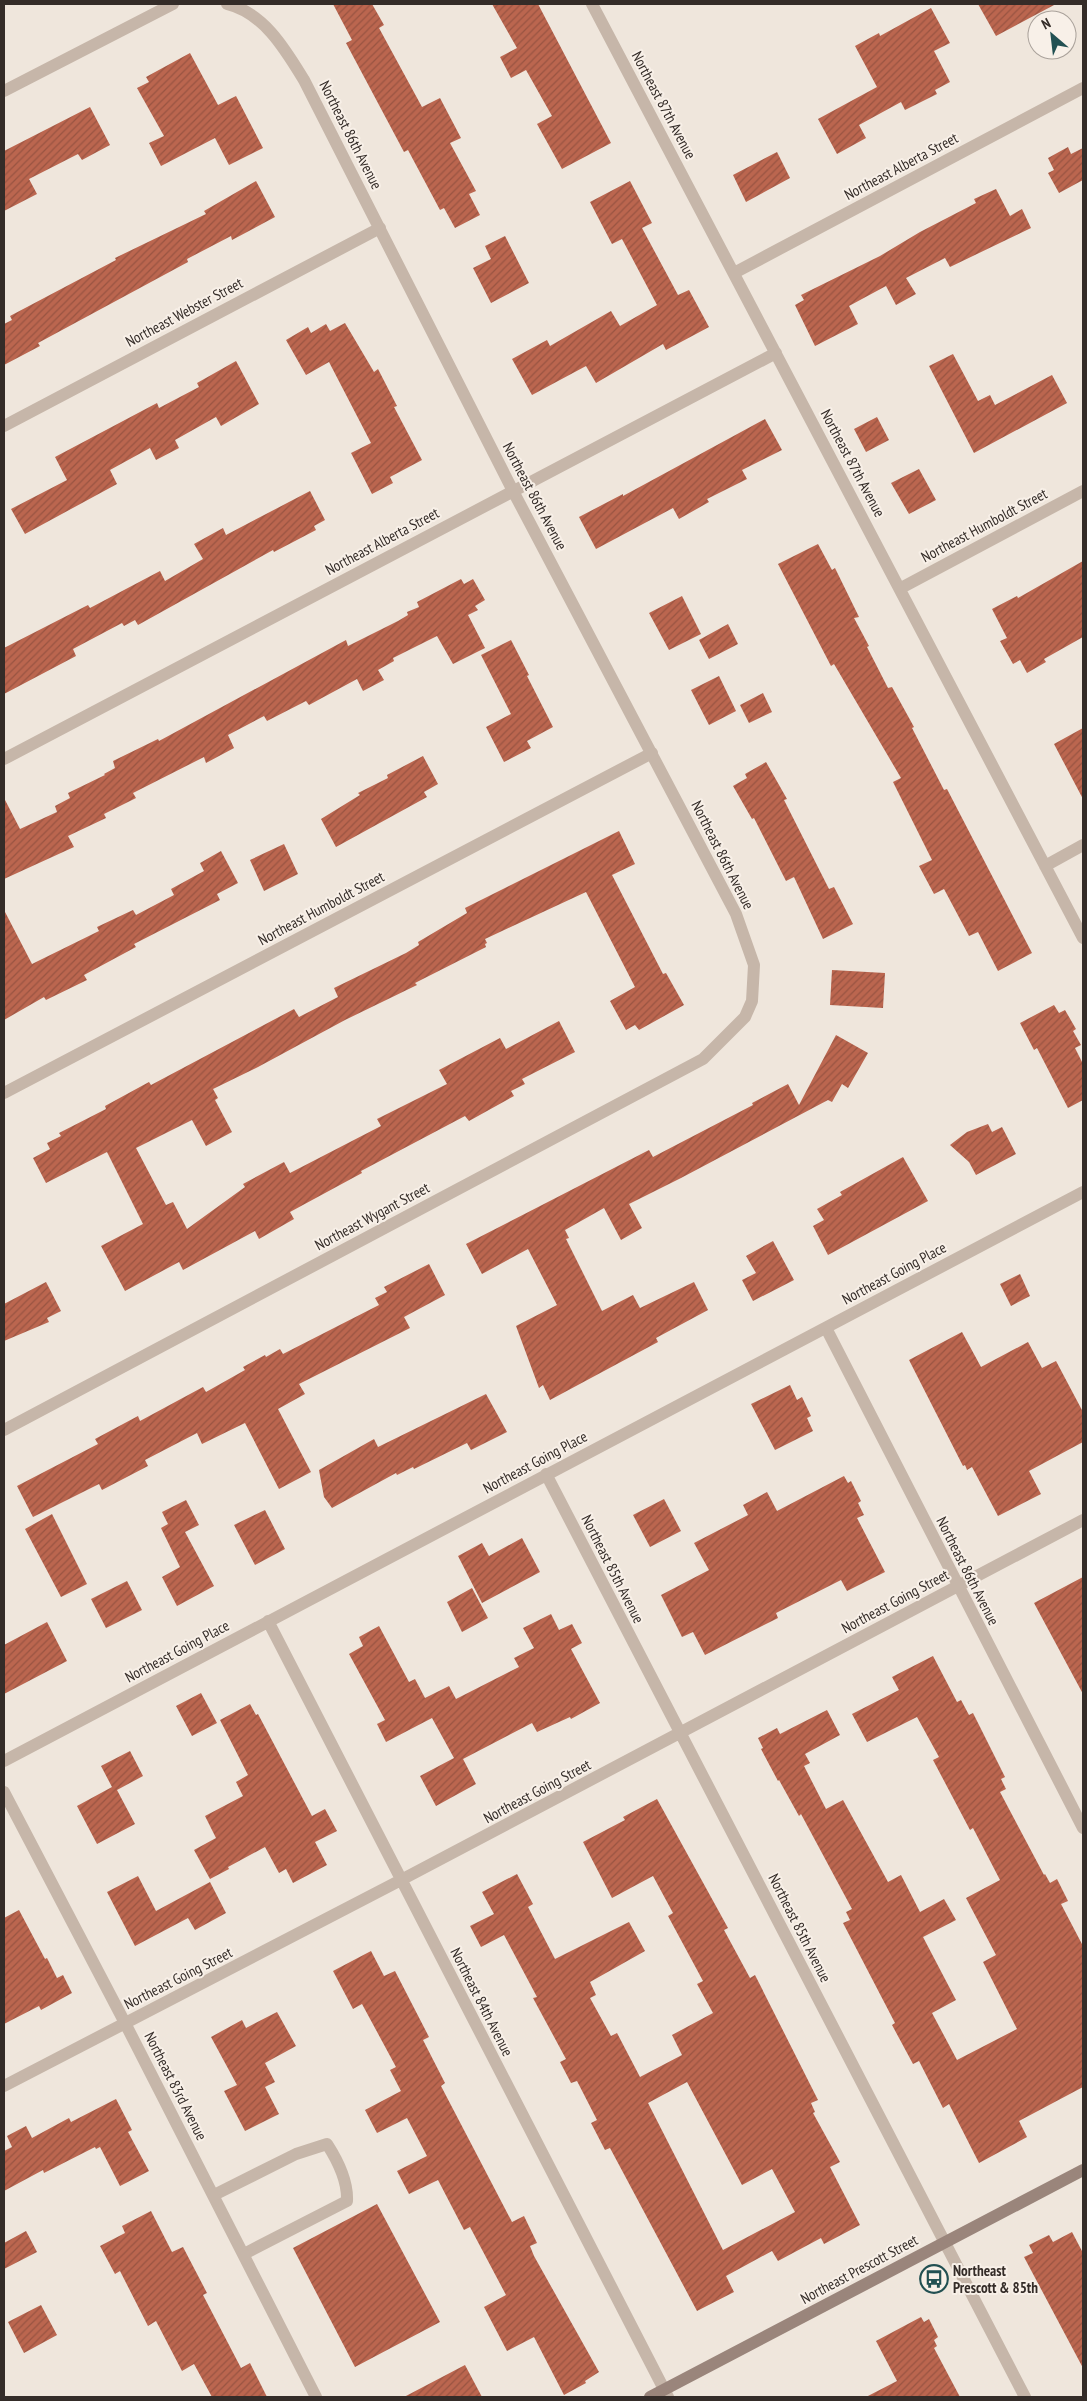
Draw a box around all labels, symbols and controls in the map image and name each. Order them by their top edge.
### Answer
north arrow [1027,10,1077,60]
text: N [1038,14,1053,33]
street label: Northeast 87th Avenue [628,48,700,162]
street label: Northeast 86th Avenue [315,78,387,192]
street label: Northeast Alberta Street [841,128,961,204]
street label: Northeast Webster Street [122,273,246,351]
street label: Northeast 87th Avenue [817,406,889,520]
street label: Northeast 86th Avenue [499,439,571,553]
street label: Northeast Humboldt Street [918,484,1050,566]
street label: Northeast Alberta Street [322,503,442,579]
street label: Northeast 86th Avenue [687,798,759,912]
street label: Northeast Humboldt Street [255,867,387,949]
street label: Northeast Wygant Street [311,1178,433,1254]
street label: Northeast Going Place [839,1238,949,1308]
street label: Northeast Going Place [480,1427,590,1497]
street label: Northeast 85th Avenue [577,1512,649,1626]
street label: Northeast 86th Avenue [932,1514,1004,1628]
street label: Northeast Going Street [838,1565,952,1637]
street label: Northeast Going Place [122,1616,232,1686]
street label: Northeast Going Street [480,1755,594,1827]
street label: Northeast 85th Avenue [764,1871,836,1985]
street label: Northeast Going Street [121,1943,235,2013]
street label: Northeast 84th Avenue [446,1945,518,2059]
street label: Northeast 83rd Avenue [140,2029,212,2143]
street label: Northeast Prescott Street [797,2230,921,2308]
place label: Northeast Prescott & 85th [953,2261,1038,2297]
bus stop icon: Northeast Prescott & 85th [919,2264,949,2294]

